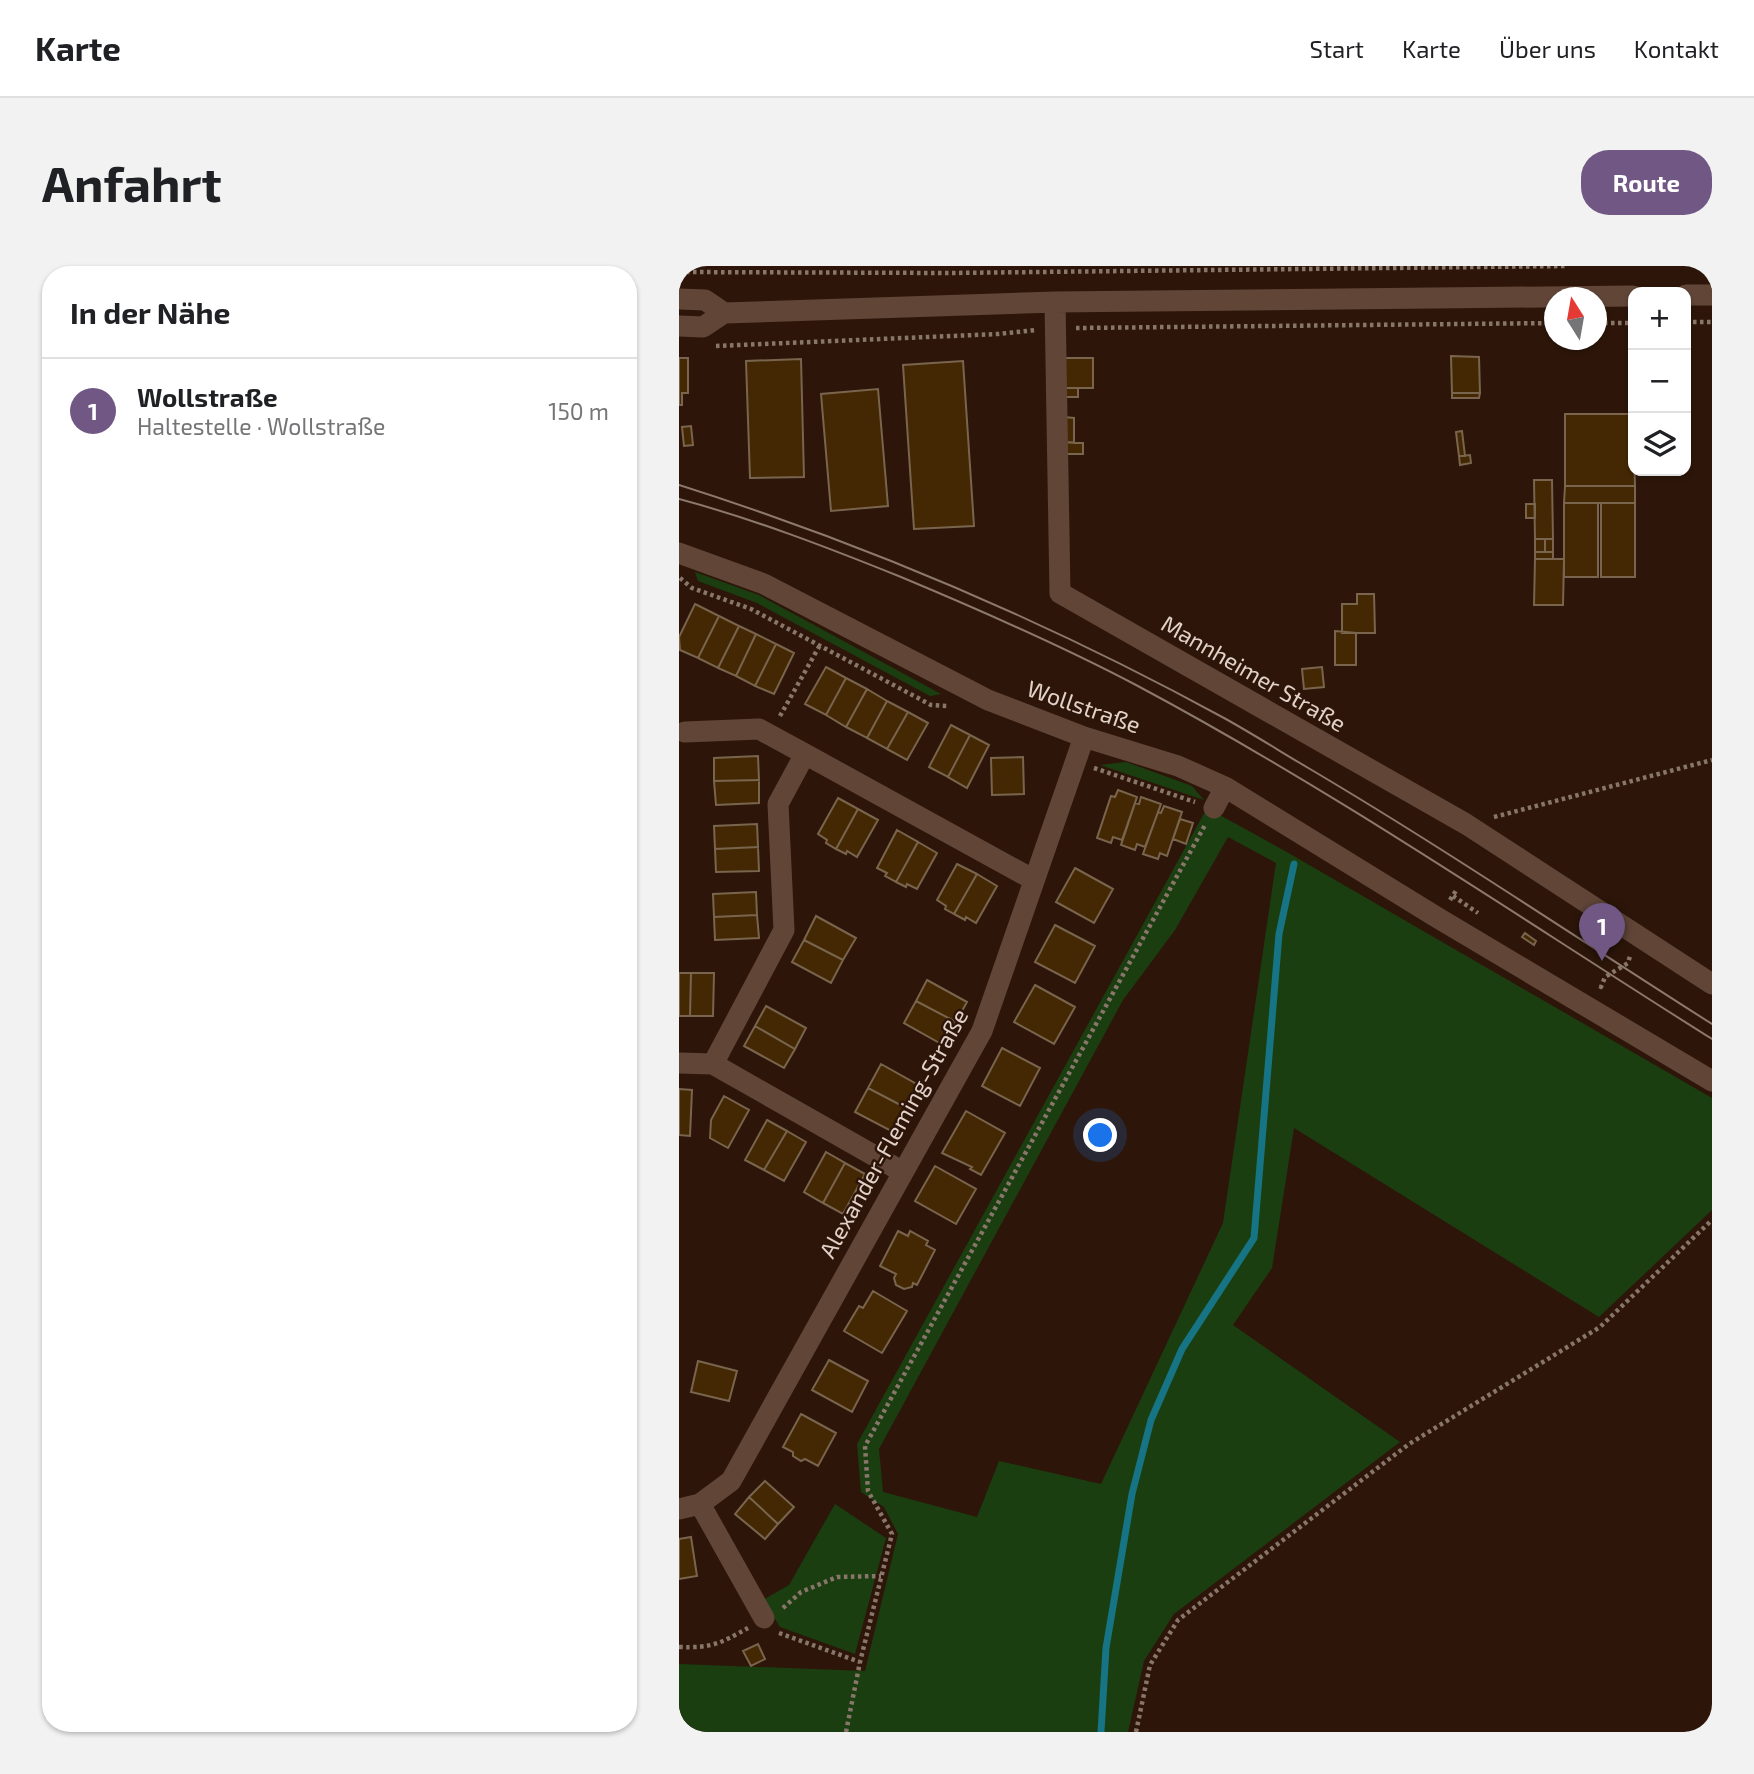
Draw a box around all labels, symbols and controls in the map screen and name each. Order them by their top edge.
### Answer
text: Karte [35,28,121,68]
text: Start [1310,34,1364,63]
text: Karte [1402,34,1461,63]
text: Über uns [1499,34,1596,63]
text: Kontakt [1634,34,1719,63]
button: Route [1581,150,1712,215]
text: Anfahrt [42,153,222,212]
north arrow [1544,287,1607,350]
map controls [1628,287,1691,476]
button: + [1628,287,1691,350]
text: In der Nähe [70,294,231,330]
button: − [1628,350,1691,413]
text: Wollstraße [137,381,278,412]
text: 1 [88,397,98,425]
text: 150 m [548,397,609,425]
text: Haltestelle · Wollstraße [137,412,385,440]
button: layers [1628,413,1691,476]
street label: Mannheimer Straße [1157,609,1351,737]
street label: Wollstraße [1024,674,1144,738]
pin: 1 [1579,903,1625,961]
street label: Alexander-Fleming-Straße [813,1004,973,1262]
your location [1083,1118,1117,1152]

